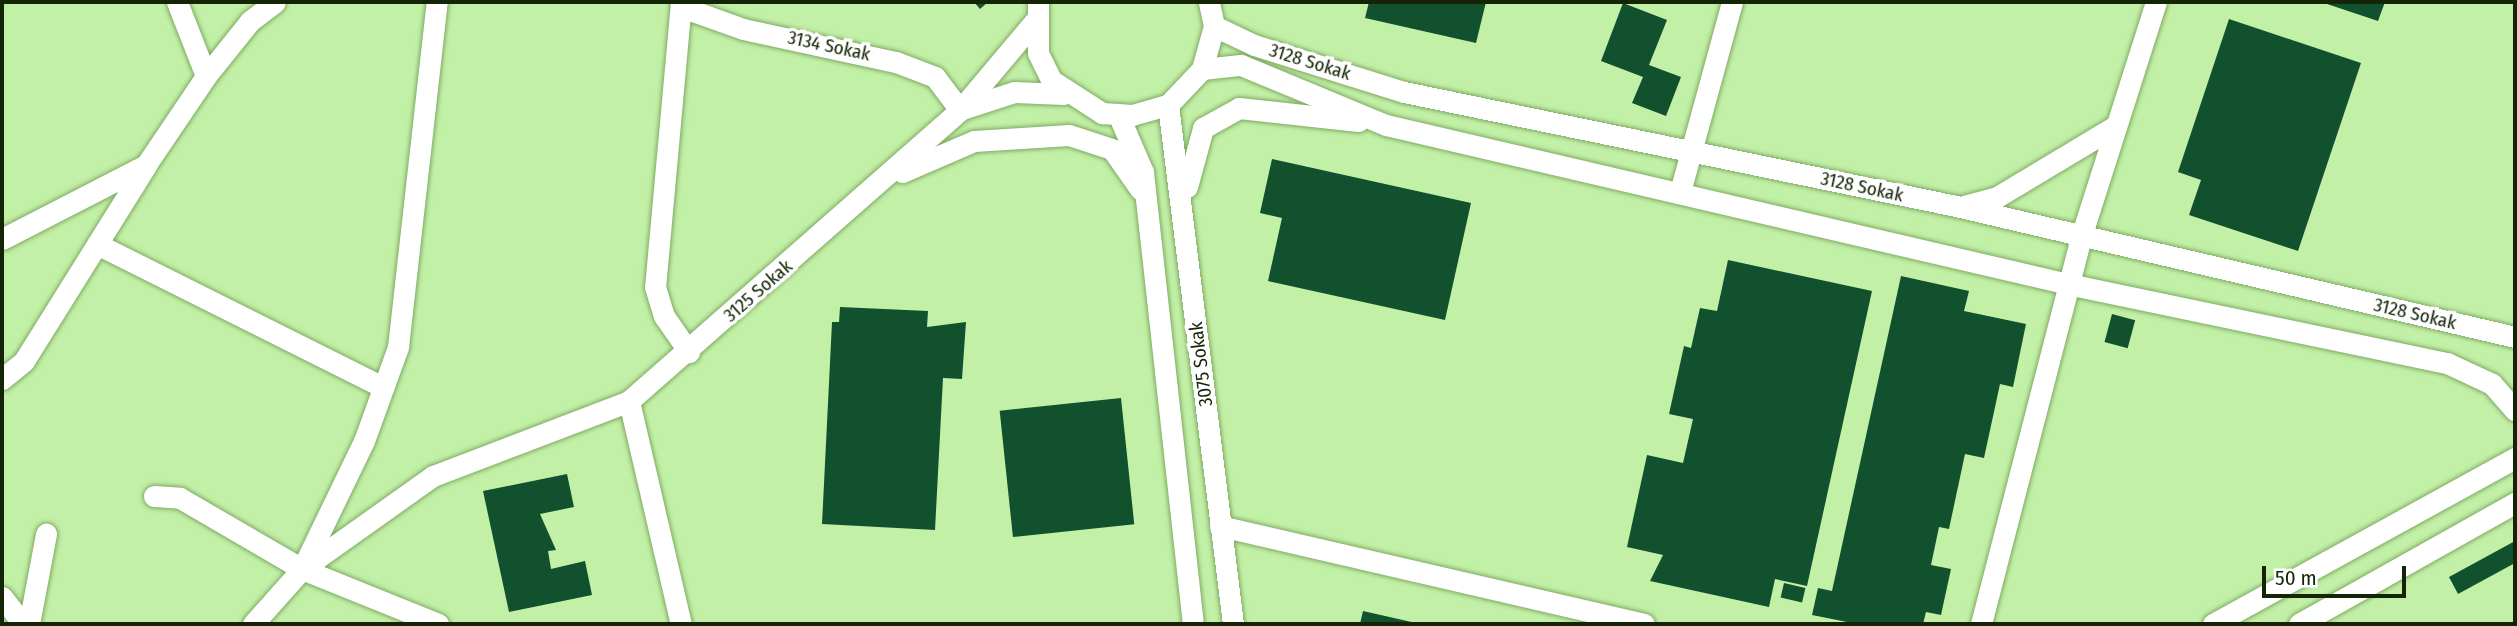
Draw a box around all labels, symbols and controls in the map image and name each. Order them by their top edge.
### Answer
street label: 3134 Sokak [786,26,872,66]
street label: 3128 Sokak [1266,39,1354,85]
street label: 3128 Sokak [1819,167,1905,207]
street label: 3125 Sokak [719,255,797,327]
street label: 3128 Sokak [2372,293,2458,335]
street label: 3075 Sokak [1185,320,1217,408]
scale bar [2265,552,2408,596]
text: 50 m [2275,565,2317,591]

